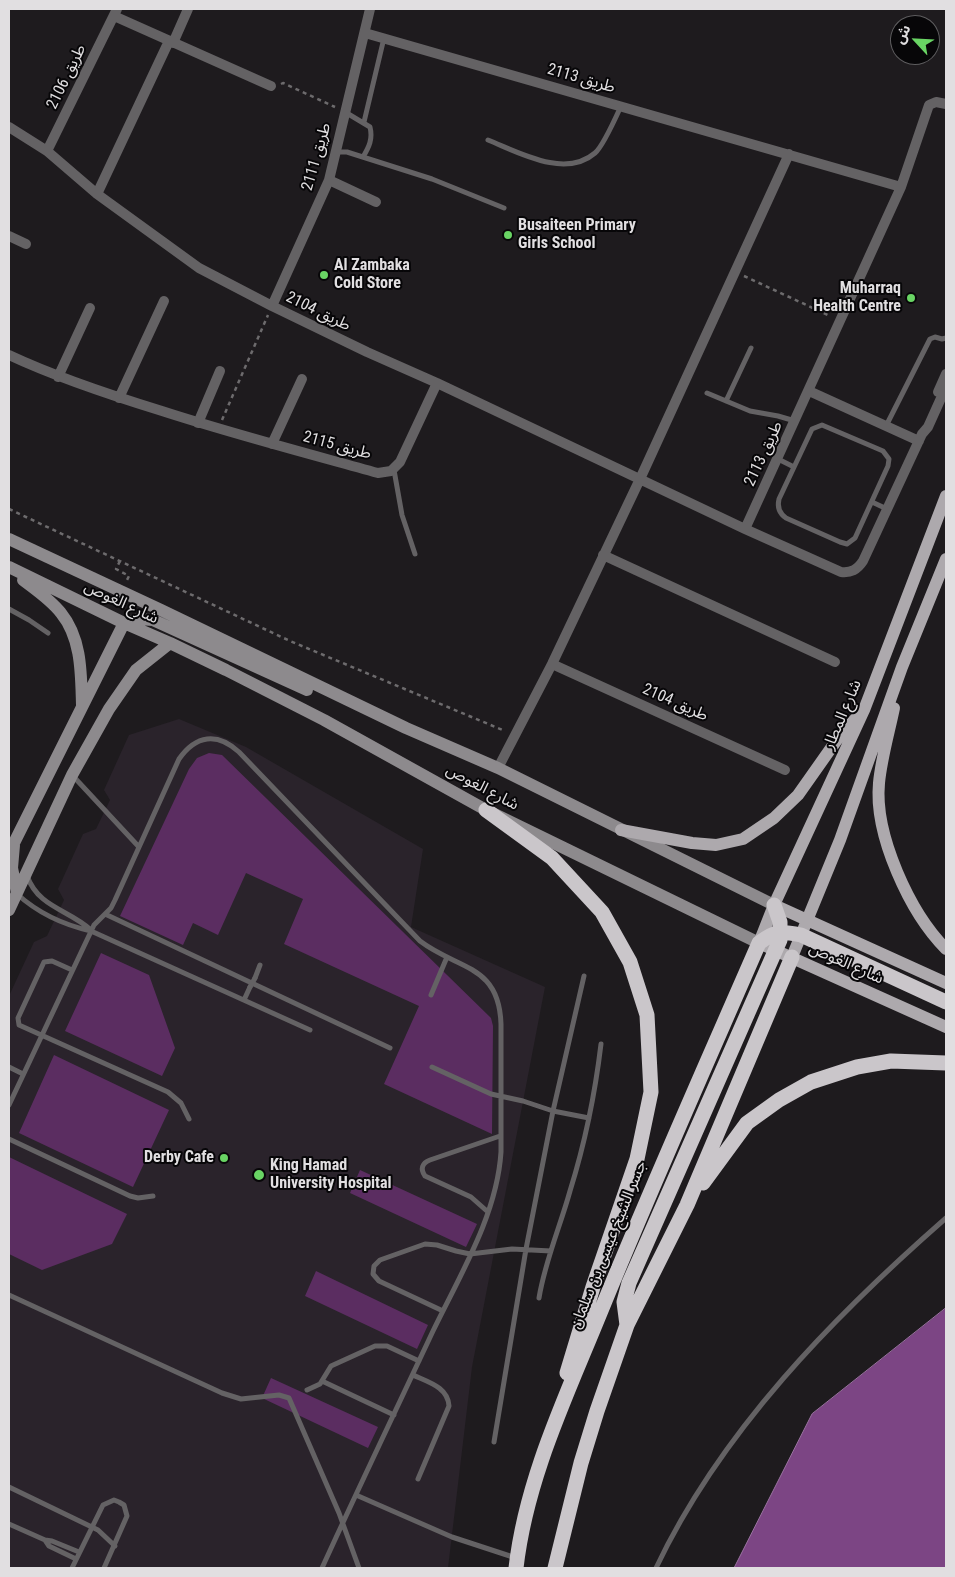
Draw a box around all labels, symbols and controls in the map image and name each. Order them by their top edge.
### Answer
north arrow [890,15,940,65]
text: ش [891,22,914,46]
street label: طريق 2106 [43,41,91,113]
street label: طريق 2113 [545,60,617,98]
street label: طريق 2111 [298,121,336,193]
place label: Busaiteen Primary Girls School [518,216,636,254]
marker: Busaiteen Primary Girls School [502,229,514,241]
place label: Al Zambaka Cold Store [334,256,410,294]
marker: Al Zambaka Cold Store [318,269,330,281]
place label: Muharraq Health Centre [813,279,901,317]
street label: طريق 2104 [282,288,354,336]
marker: Muharraq Health Centre [905,292,917,304]
street label: طريق 2113 [741,418,787,490]
street label: طريق 2115 [301,428,373,464]
street label: شارع الغوص [81,577,161,629]
street label: شارع المطار [820,677,866,753]
street label: طريق 2104 [639,680,711,726]
street label: شارع الغوص [442,761,522,815]
street label: شارع الغوص [806,939,886,989]
place label: Derby Cafe [144,1148,214,1168]
marker: Derby Cafe [218,1152,230,1164]
place label: King Hamad University Hospital [270,1156,392,1194]
street label: جسر الشيخ عيسى بن سلمان [566,1158,652,1332]
marker: King Hamad University Hospital [252,1168,266,1182]

